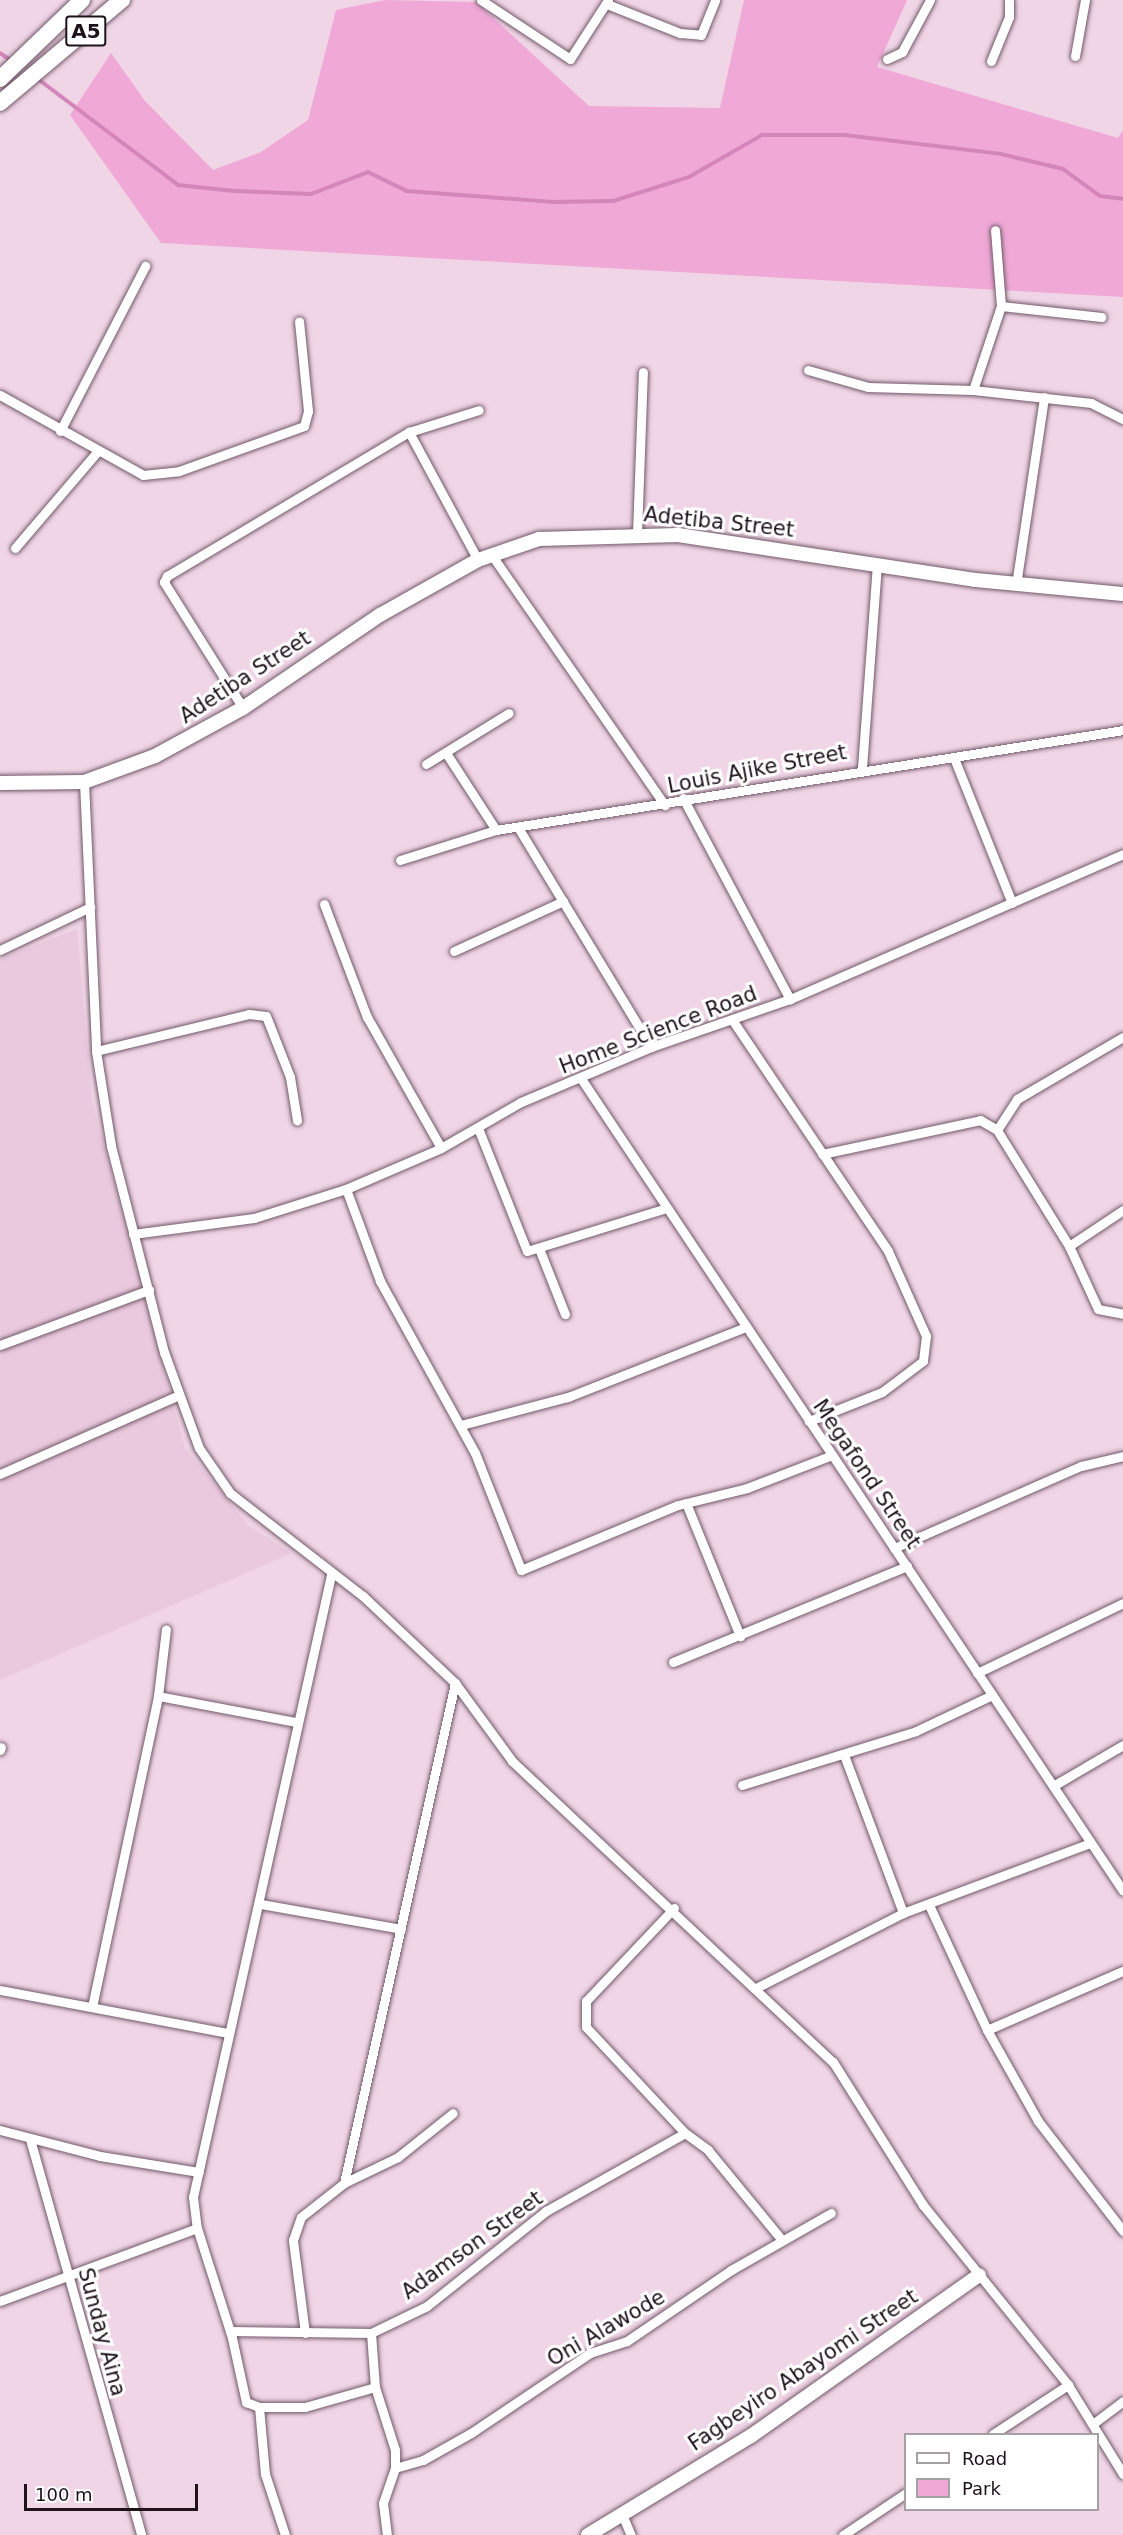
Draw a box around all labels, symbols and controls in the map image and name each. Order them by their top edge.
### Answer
road number: A5 [65,14,107,48]
street label: Adetiba Street [643,502,795,542]
street label: Adetiba Street [175,625,315,729]
street label: Louis Ajike Street [665,739,849,799]
street label: Home Science Road [556,981,760,1079]
street label: Megafond Street [808,1395,926,1553]
street label: Adamson Street [397,2185,547,2305]
street label: Sunday Aina [73,2265,131,2399]
street label: Oni Alawode [543,2284,669,2372]
street label: Fagbeyiro Abayomi Street [684,2284,922,2456]
legend [904,2433,1099,2511]
text: Road [962,2448,1007,2469]
scale bar [27,2472,201,2510]
text: Park [962,2478,1001,2499]
text: 100 m [35,2484,93,2505]

